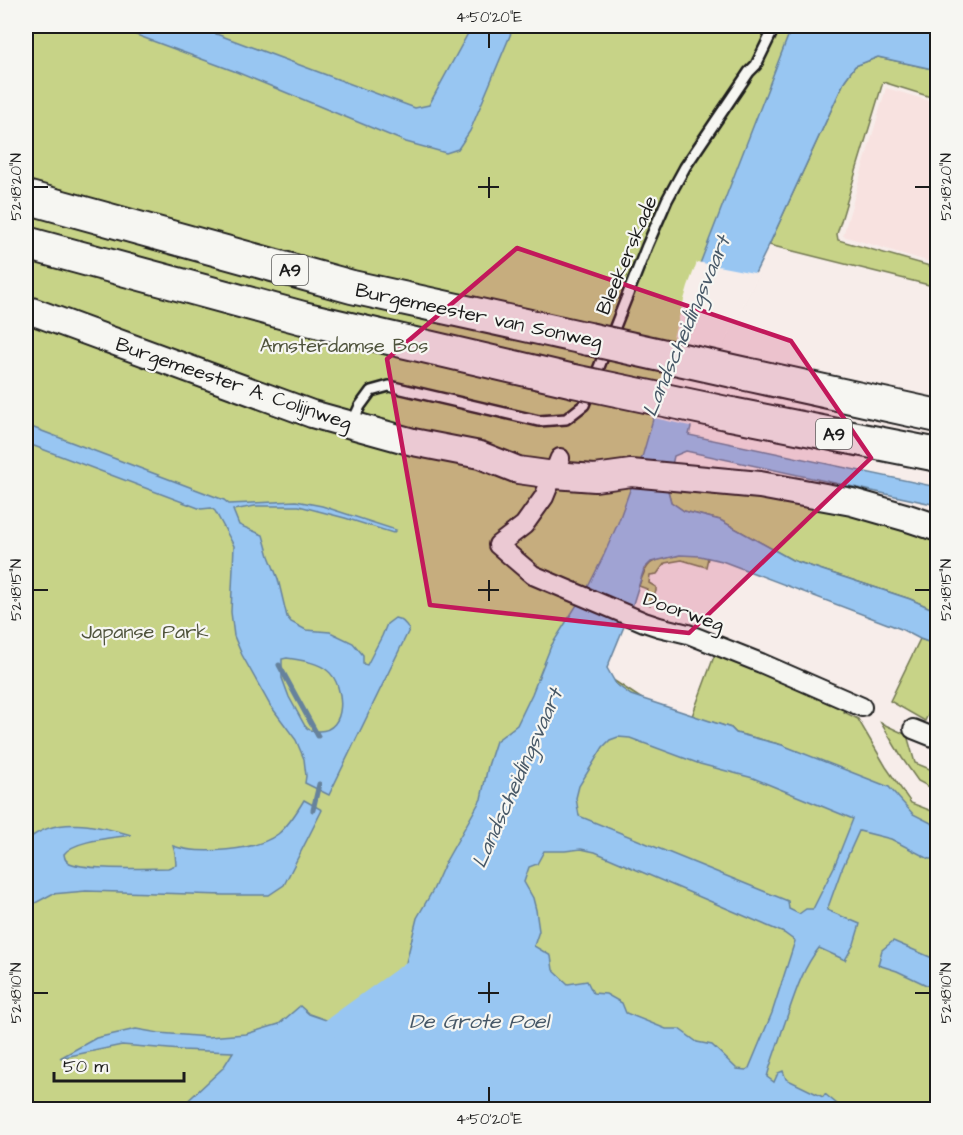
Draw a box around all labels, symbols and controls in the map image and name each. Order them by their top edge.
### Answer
text: 4°50'20"E [456,7,522,28]
text: 52°18'20"N [6,153,27,221]
text: 52°18'20"N [936,153,957,221]
street label: Bleekerskade [589,191,665,319]
water label: Landscheidingsvaart [635,229,739,421]
road number: A9 [272,255,308,285]
street label: Burgemeester van Sonweg [353,276,605,357]
street label: Burgemeester A. Colijnweg [112,330,355,438]
park label: Amsterdamse Bos [260,332,428,360]
road number: A9 [816,419,852,449]
text: 52°18'15"N [6,559,27,621]
text: 52°18'15"N [936,559,957,621]
street label: Doorweg [639,585,728,640]
park label: Japanse Park [81,618,209,646]
water label: Landscheidingsvaart [465,682,572,873]
text: 52°18'10"N [6,963,27,1023]
text: 52°18'10"N [936,963,957,1023]
water label: De Grote Poel [409,1007,551,1036]
scale bar [54,1045,184,1083]
text: 50 m [63,1054,108,1079]
text: 4°50'20"E [456,1109,522,1130]

